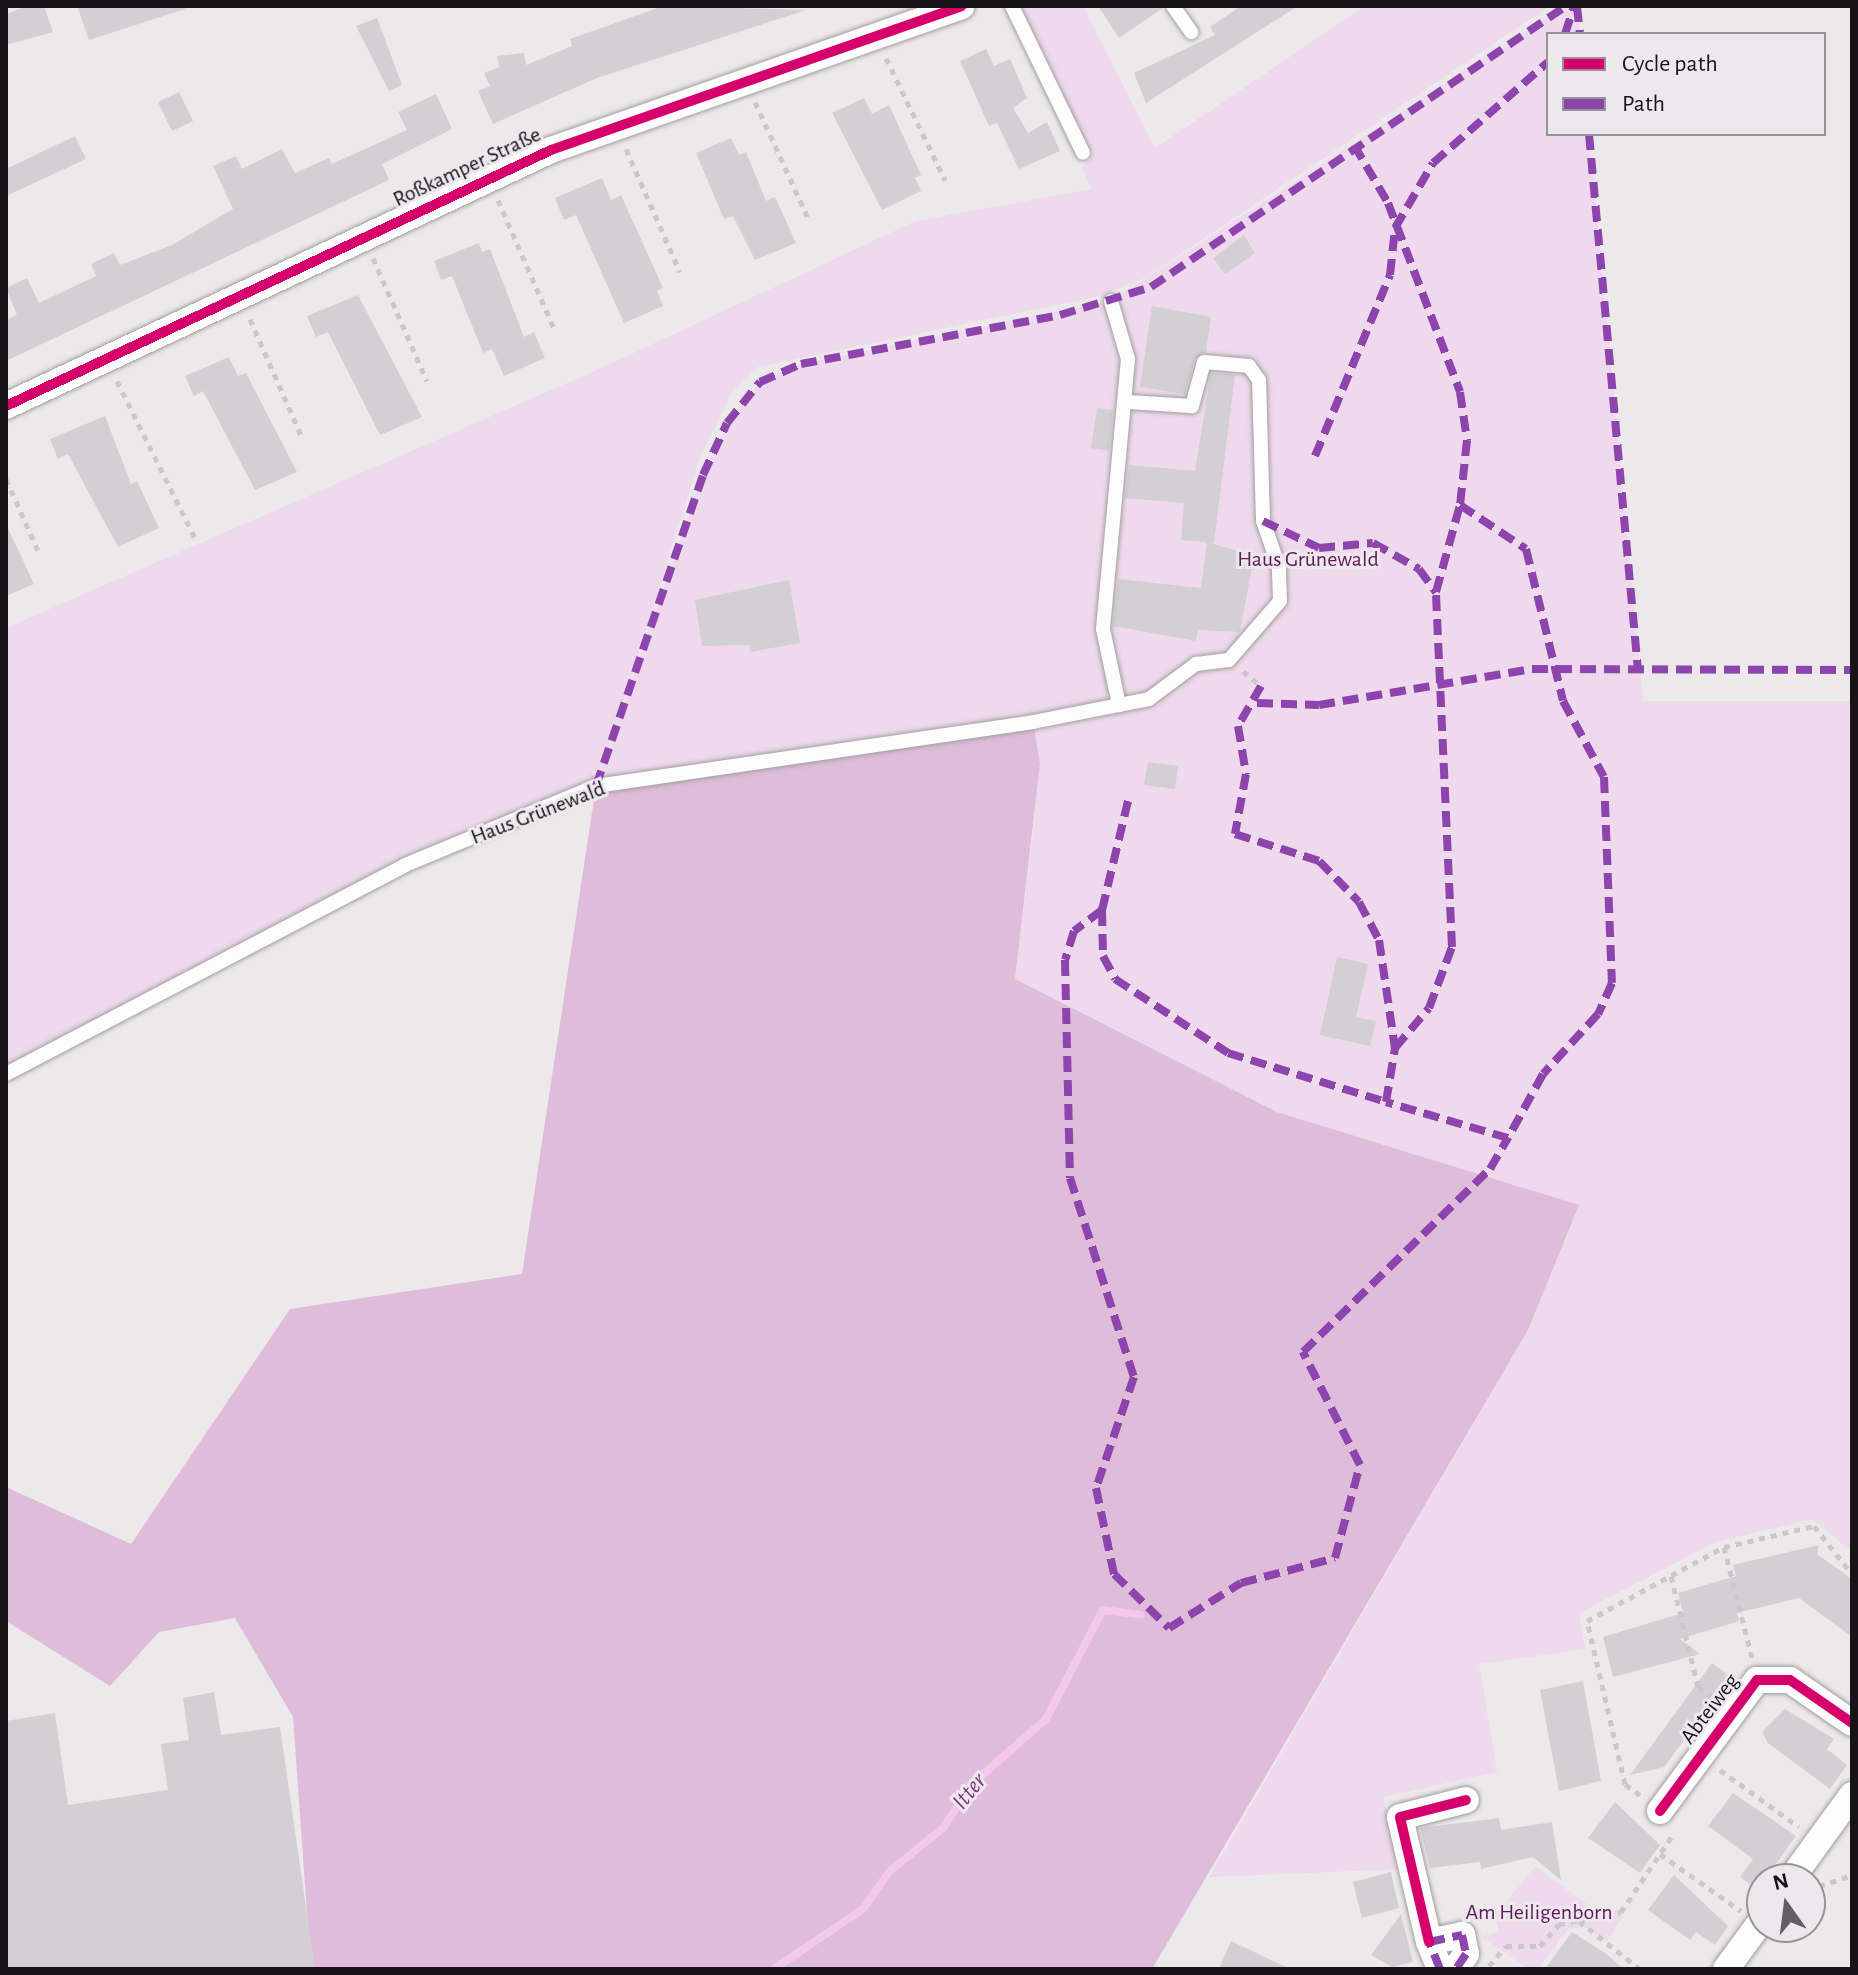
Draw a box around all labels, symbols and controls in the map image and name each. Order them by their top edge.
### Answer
legend [1546,32,1826,136]
text: Cycle path [1622,52,1718,76]
text: Path [1622,92,1665,116]
street label: Roßkamper Straße [389,121,545,213]
park label: Haus Grünewald [1237,547,1379,573]
street label: Haus Grünewald [467,775,609,851]
street label: Abteiweg [1675,1669,1745,1749]
water label: Itter [947,1768,993,1816]
north arrow [1746,1863,1826,1943]
text: N [1771,1869,1791,1894]
park label: Am Heiligenborn [1465,1900,1613,1926]

